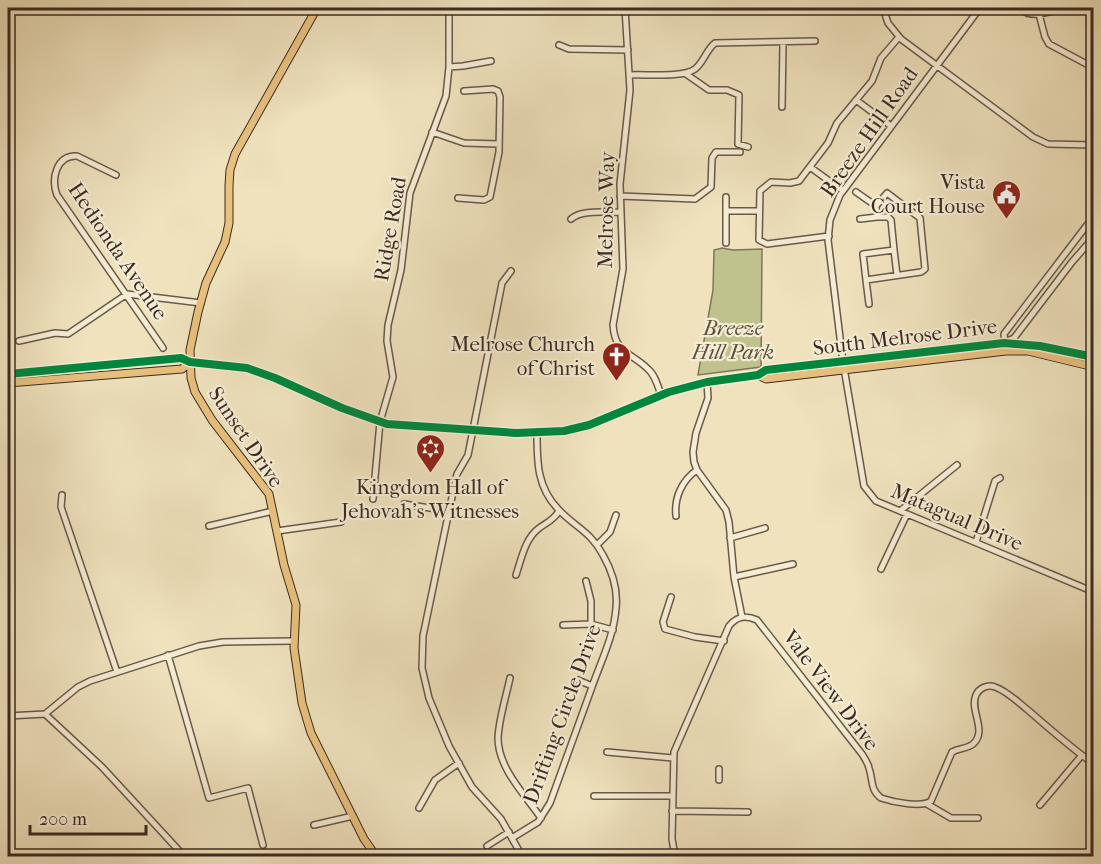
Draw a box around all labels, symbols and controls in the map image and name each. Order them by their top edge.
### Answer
street label: Breeze Hill Road [815,62,923,202]
street label: Melrose Way [593,151,619,269]
place label: Vista Court House [871,170,985,218]
street label: Ridge Road [369,174,411,283]
street label: Hedionda Avenue [63,178,173,324]
public building icon: Vista Court House [990,178,1022,220]
street label: South Melrose Drive [812,314,998,360]
park label: Breeze Hill Park [691,316,774,364]
place label: Melrose Church of Christ [450,332,595,380]
church icon: Melrose Church of Christ [600,340,632,382]
street label: Sunset Drive [204,382,288,492]
synagogue icon: Kingdom Hall of Jehovah’s Witnesses [414,432,446,474]
place label: Kingdom Hall of Jehovah’s Witnesses [339,475,519,523]
street label: Matagual Drive [887,478,1027,556]
street label: Drifting Circle Drive [518,621,606,807]
street label: Vale View Drive [778,625,884,755]
scale bar [30,798,146,836]
text: 200 m [39,809,87,830]

